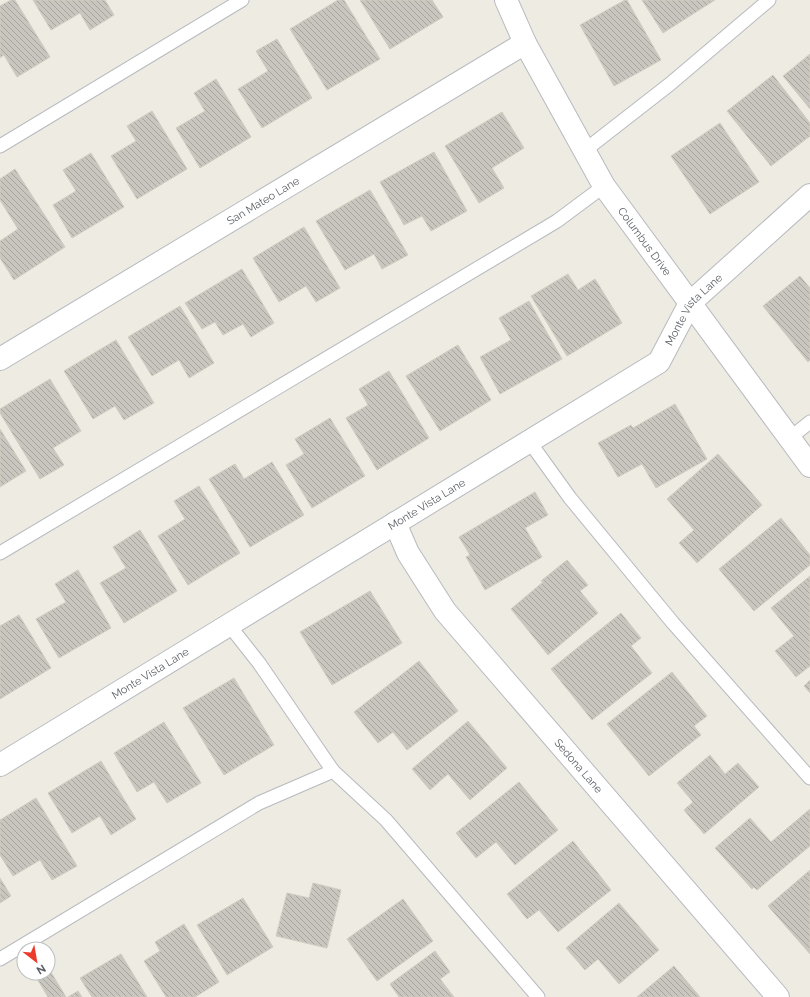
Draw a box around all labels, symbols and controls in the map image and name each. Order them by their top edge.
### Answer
street label: San Mateo Lane [224,174,302,227]
street label: Columbus Drive [615,205,674,278]
street label: Monte Vista Lane [662,270,725,348]
street label: Monte Vista Lane [386,475,468,533]
street label: Monte Vista Lane [109,644,192,702]
street label: Sedona Lane [552,736,606,796]
north arrow [16,941,56,981]
text: N [34,961,48,977]

